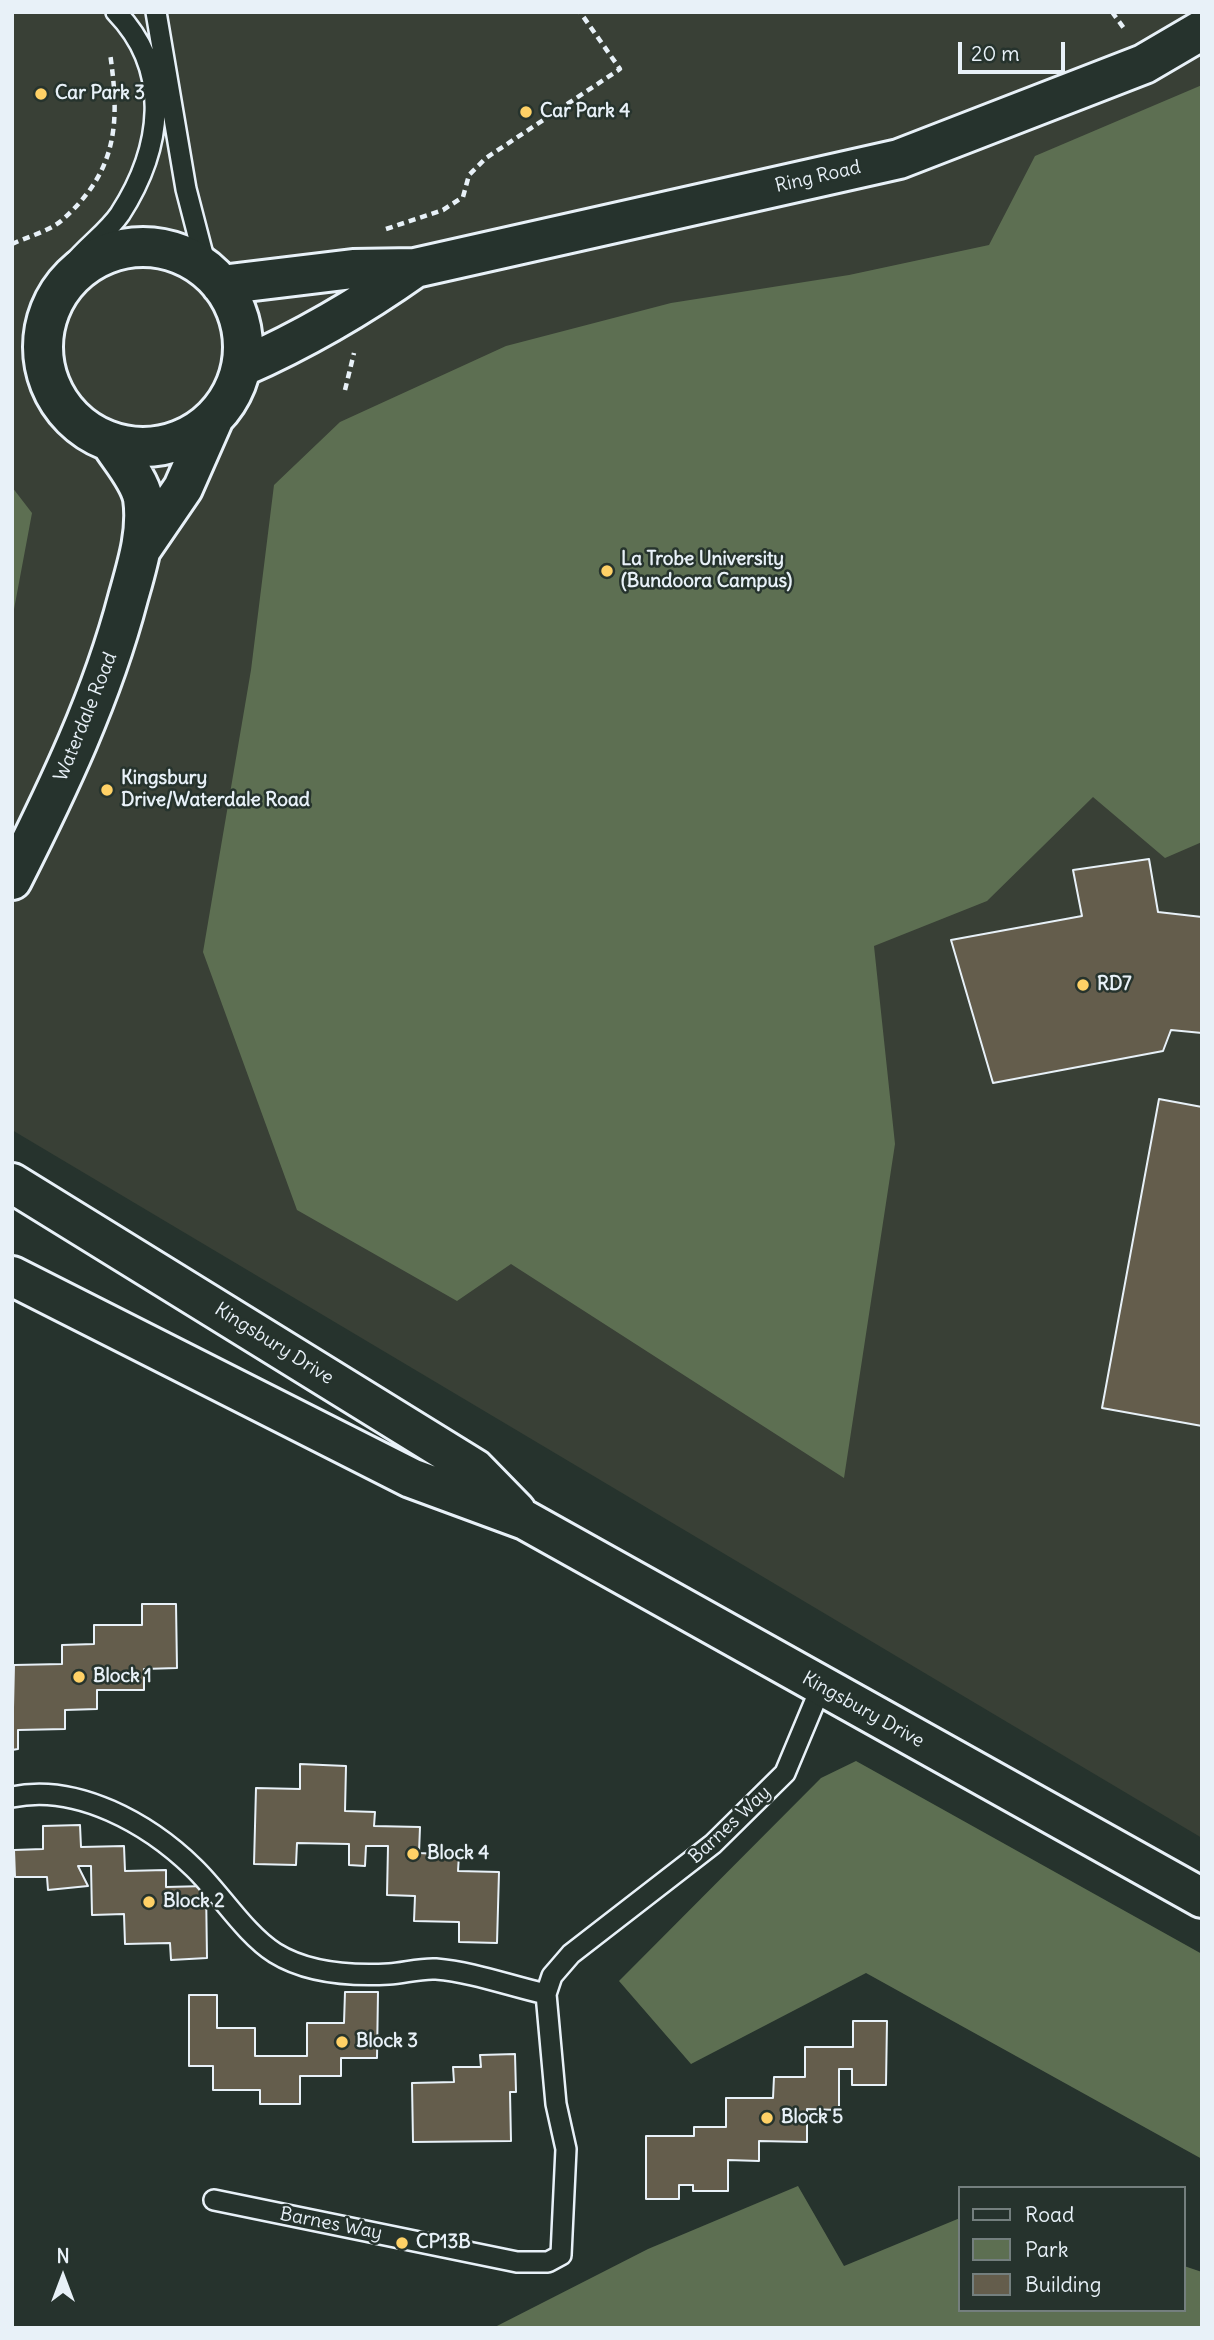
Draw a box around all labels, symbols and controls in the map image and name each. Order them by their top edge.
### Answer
scale bar [962,28,1069,72]
text: 20 m [971,40,1020,67]
place label: Car Park 3 [55,83,145,105]
marker: Car Park 3 [33,86,49,102]
place label: Car Park 4 [540,101,630,123]
marker: Car Park 4 [518,104,534,120]
street label: Ring Road [773,156,863,198]
place label: La Trobe University (Bundoora Campus) [621,549,792,593]
marker: La Trobe University (Bundoora Campus) [599,563,615,579]
street label: Waterdale Road [50,649,122,785]
place label: Kingsbury Drive/Waterdale Road [121,768,310,812]
marker: Kingsbury Drive/Waterdale Road [99,782,115,798]
place label: RD7 [1097,974,1132,996]
marker: RD7 [1075,977,1091,993]
street label: Kingsbury Drive [210,1298,338,1390]
place label: Block 1 [93,1666,152,1688]
street label: Kingsbury Drive [798,1667,928,1753]
marker: Block 1 [71,1669,87,1685]
street label: Barnes Way [684,1781,776,1869]
place label: Block 4 [427,1843,489,1865]
marker: Block 4 [405,1846,421,1862]
place label: Block 2 [163,1891,225,1913]
marker: Block 2 [141,1894,157,1910]
place label: Block 3 [356,2031,418,2053]
marker: Block 3 [334,2034,350,2050]
place label: Block 5 [781,2107,843,2129]
marker: Block 5 [759,2110,775,2126]
legend [958,2186,1186,2312]
text: Road [1025,2201,1074,2228]
street label: Barnes Way [278,2203,384,2245]
place label: CP13B [416,2232,471,2254]
marker: CP13B [394,2235,410,2251]
text: Park [1025,2236,1068,2263]
north arrow [28,2242,98,2312]
text: N [56,2244,70,2268]
text: Building [1025,2271,1101,2298]

